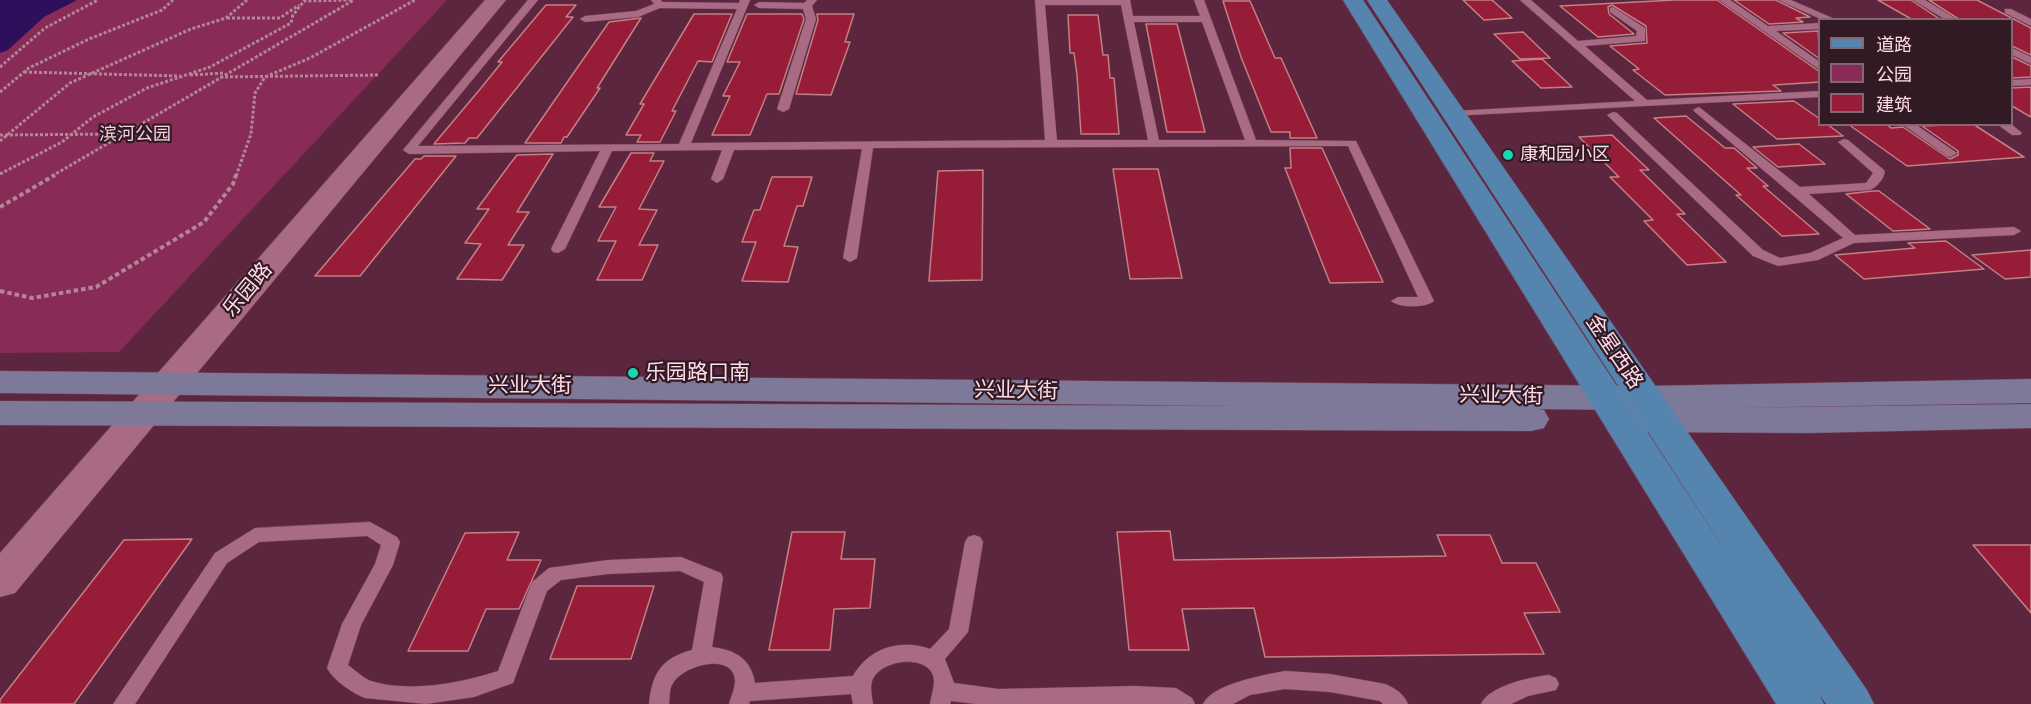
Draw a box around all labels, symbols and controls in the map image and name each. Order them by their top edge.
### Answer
legend [1818,18,2013,126]
text: 道路 [1876,33,1912,56]
text: 公园 [1876,63,1912,86]
text: 建筑 [1876,93,1912,116]
park label: 滨河公园 [99,124,171,146]
place label: 康和园小区 [1520,144,1610,166]
marker: 康和园小区 [1501,148,1515,162]
street label: 乐园路 [218,258,278,322]
street label: 金星西路 [1580,310,1648,394]
place label: 乐园路口南 [645,360,750,386]
marker: 乐园路口南 [626,366,640,380]
street label: 兴业大街 [488,373,572,399]
street label: 兴业大街 [974,378,1058,404]
street label: 兴业大街 [1459,383,1543,409]

